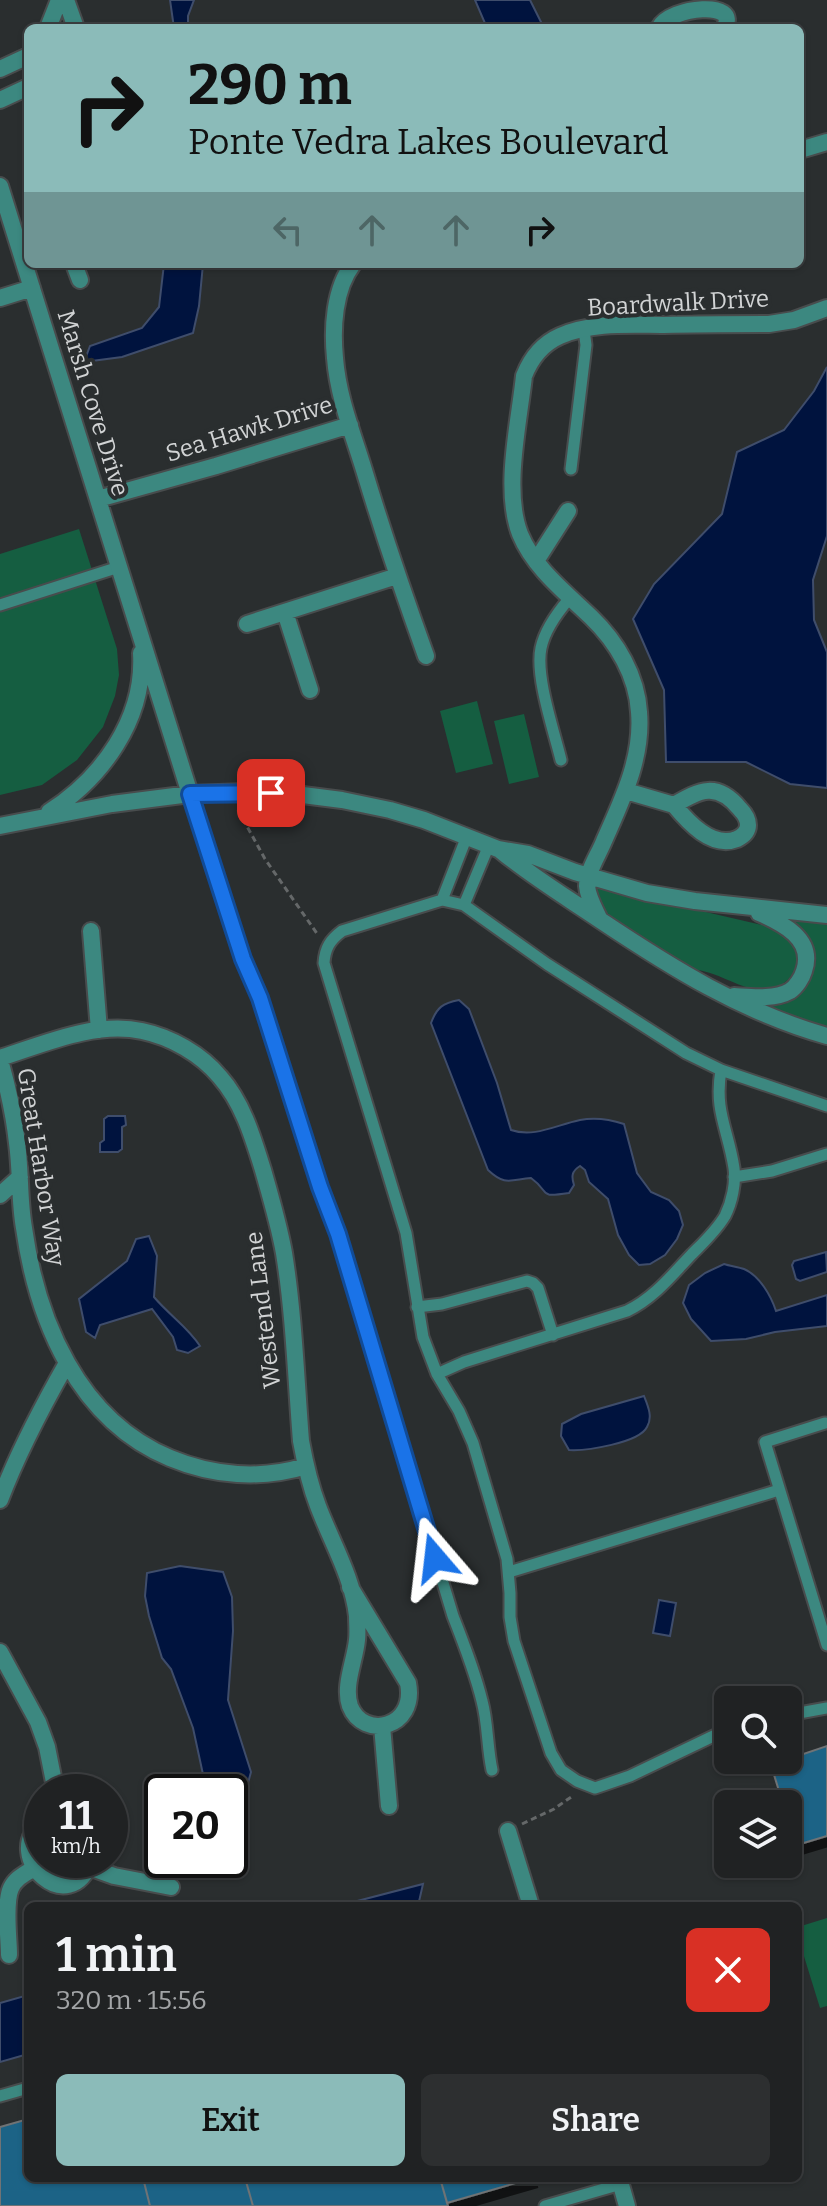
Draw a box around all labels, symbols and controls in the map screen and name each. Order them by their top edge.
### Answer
text: 290 m [188,52,352,119]
icon: right [56,56,160,160]
text: Ponte Vedra Lakes Boulevard [188,120,669,164]
icon: left [266,208,310,252]
icon: ahead [350,208,394,252]
icon: ahead [434,208,478,252]
icon: right [518,208,562,252]
street label: Boardwalk Drive [586,284,770,322]
street label: Marsh Cove Drive [51,307,135,499]
street label: Sea Hawk Drive [162,390,336,468]
pin [237,759,305,827]
icon: arrive [249,771,293,815]
street label: Great Harbor Way [12,1066,71,1268]
street label: Westend Lane [240,1230,286,1390]
position arrow [393,1516,477,1600]
map controls [714,1686,802,1878]
button: search [714,1686,802,1774]
speed limit sign: 20 [144,1774,248,1878]
button: layers [714,1790,802,1878]
text: 11 [59,1792,93,1840]
text: km/h [51,1834,101,1858]
text: 1 min [56,1926,177,1984]
button: close [686,1928,770,2012]
text: 320 m · 15:56 [56,1985,207,2016]
button: Exit [56,2074,405,2166]
button: Share [421,2074,770,2166]

